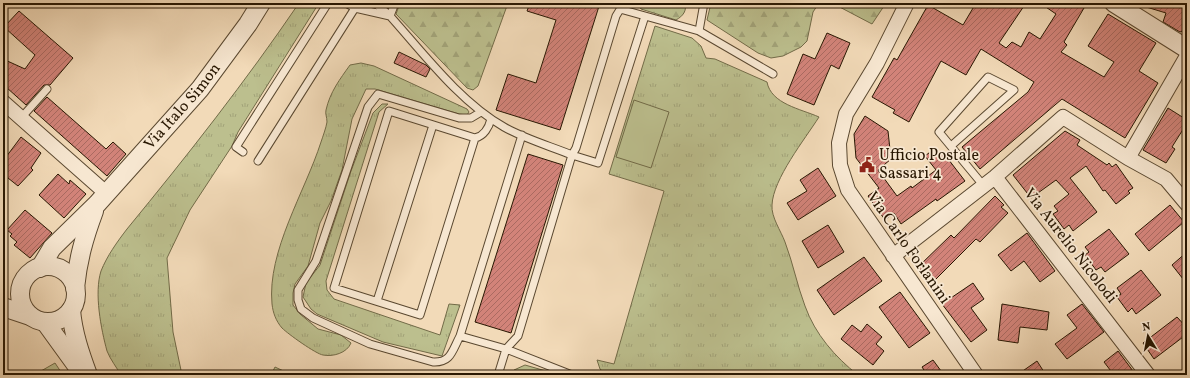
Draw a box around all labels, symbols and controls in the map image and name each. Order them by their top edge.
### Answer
street label: Via Italo Simon [139,59,226,155]
place label: Ufficio Postale Sassari 4 [879,145,979,185]
public building icon: Ufficio Postale Sassari 4 [858,156,876,174]
street label: Via Aurelio Nicolodi [1018,184,1122,308]
street label: Via Carlo Forlanini [861,187,955,309]
north arrow [1128,316,1168,356]
text: N [1141,320,1152,336]

